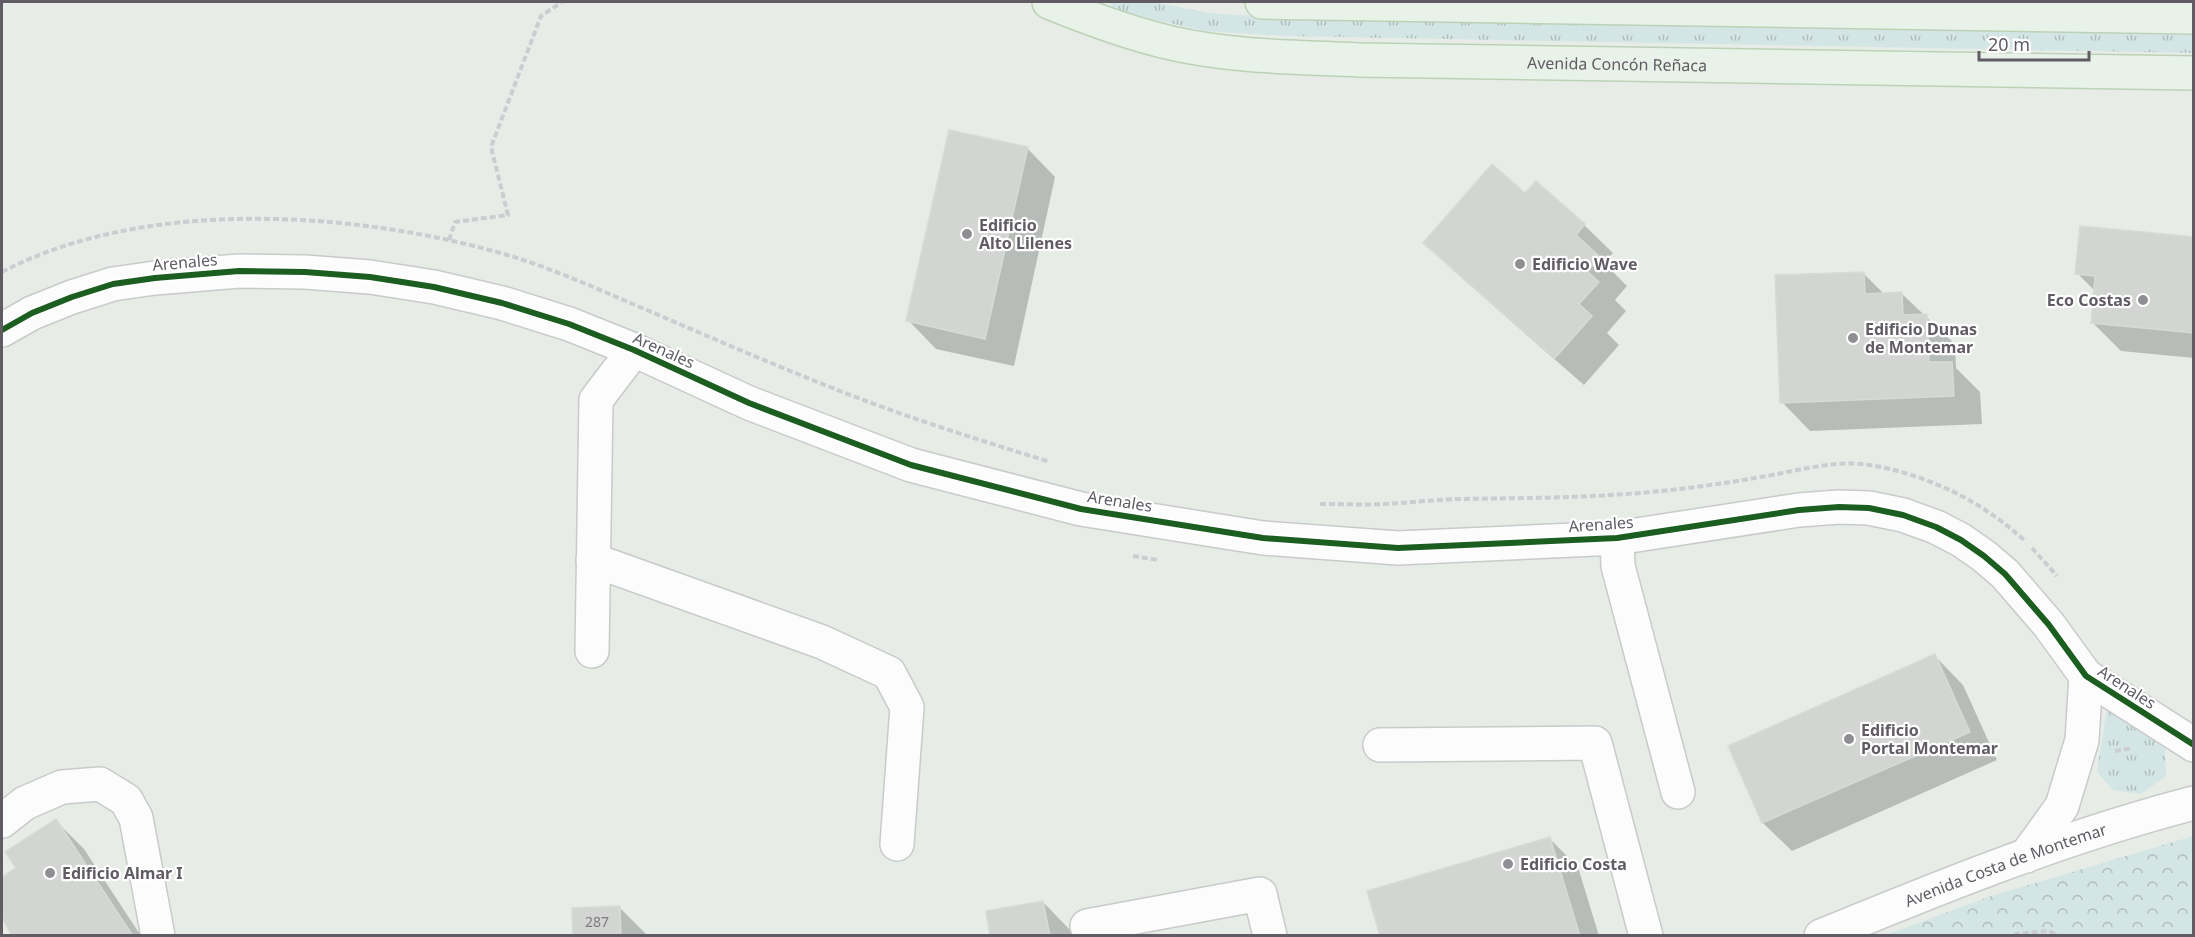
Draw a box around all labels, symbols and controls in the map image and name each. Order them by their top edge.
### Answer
scale bar [1979,24,2088,62]
text: 20 m [1988,32,2030,56]
street label: Avenida Concón Reñaca [1527,52,1707,76]
place label: Edificio Alto Lilenes [979,214,1072,254]
marker: Edificio Alto Lilenes [960,227,974,241]
street label: Arenales [152,248,218,276]
place label: Edificio Wave [1532,253,1637,275]
marker: Edificio Wave [1513,257,1527,271]
place label: Eco Costas [2047,289,2131,311]
marker: Eco Costas [2136,293,2150,307]
place label: Edificio Dunas de Montemar [1865,318,1977,358]
street label: Arenales [630,327,698,373]
marker: Edificio Dunas de Montemar [1846,331,1860,345]
street label: Arenales [1086,485,1154,517]
street label: Arenales [1568,511,1634,537]
street label: Arenales [2094,660,2160,714]
place label: Edificio Portal Montemar [1861,719,1998,759]
marker: Edificio Portal Montemar [1842,732,1856,746]
street label: Avenida Costa de Montemar [1902,818,2110,912]
place label: Edificio Costa [1520,853,1627,875]
marker: Edificio Costa [1501,857,1515,871]
place label: Edificio Almar I [62,862,183,884]
marker: Edificio Almar I [43,866,57,880]
house number: 287 [585,912,609,931]

